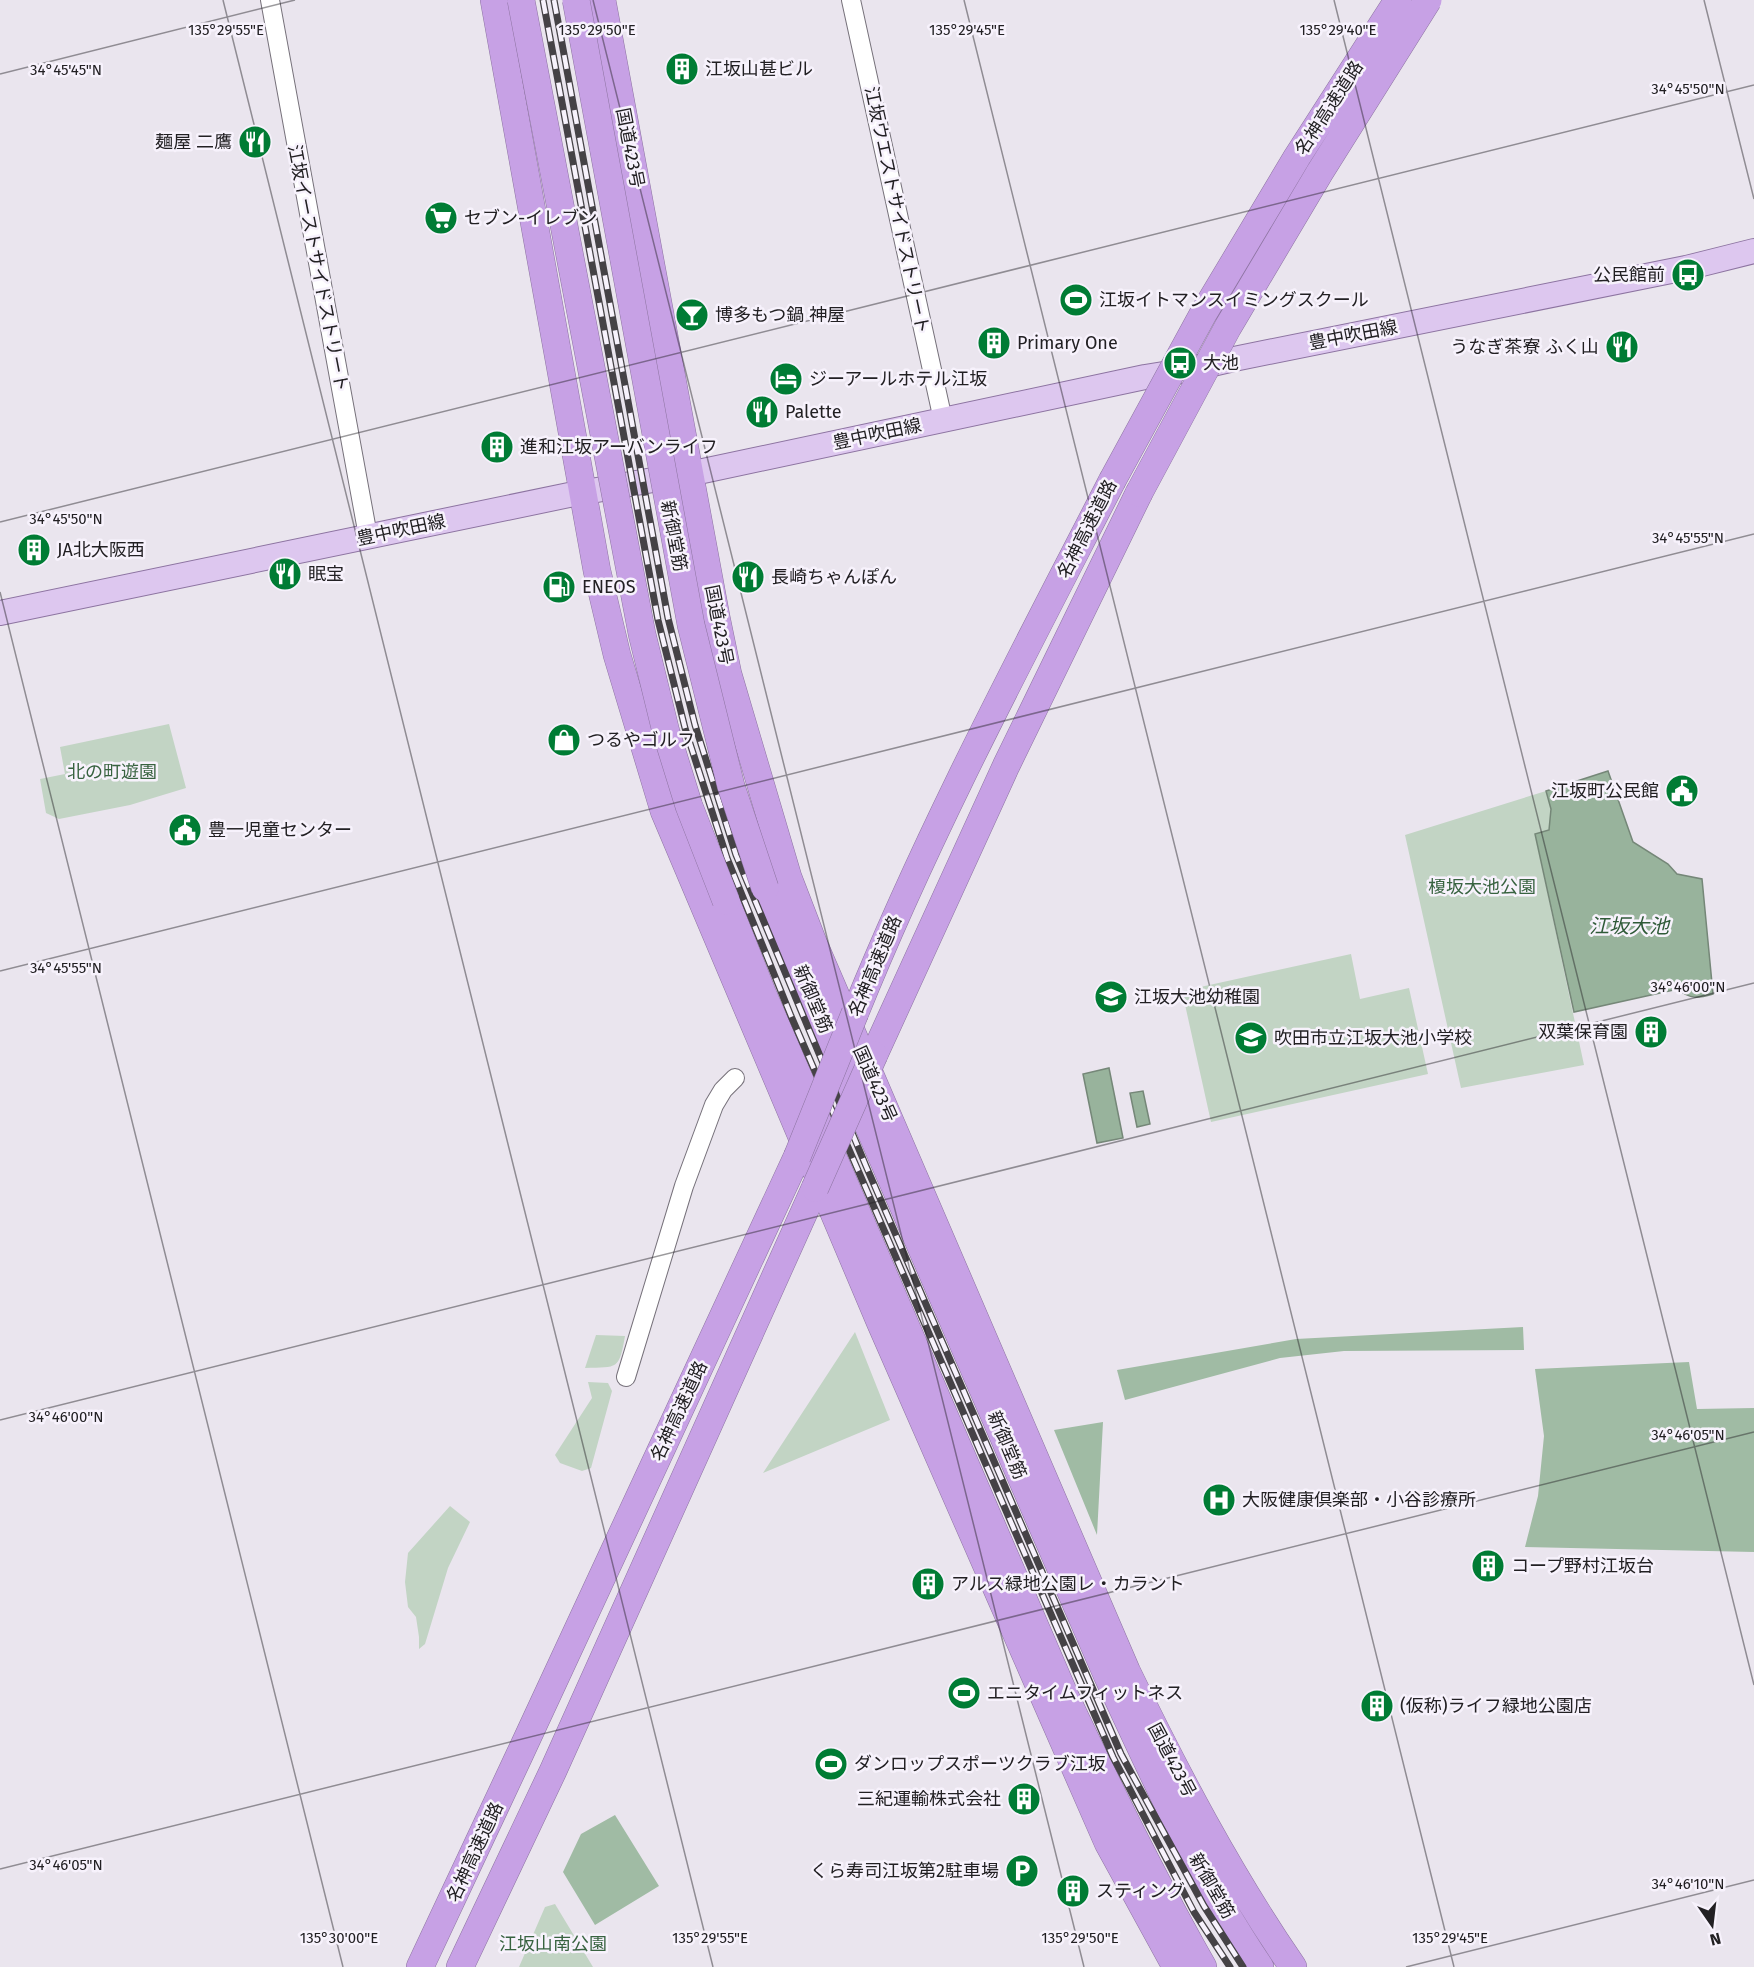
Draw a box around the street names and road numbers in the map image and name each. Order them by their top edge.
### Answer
street label: 名神高速道路 [1290,57,1368,159]
street label: 江坂ウエストサイドストリート [860,84,934,336]
street label: 国道423号 [611,106,649,190]
street label: 江坂イーストサイドストリート [283,143,353,393]
street label: 豊中吹田線 [1307,316,1399,354]
street label: 豊中吹田線 [831,414,923,454]
street label: 名神高速道路 [1053,476,1121,582]
street label: 新御堂筋 [656,499,692,573]
street label: 豊中吹田線 [355,510,447,550]
street label: 国道423号 [700,583,738,667]
street label: 名神高速道路 [844,912,906,1020]
street label: 新御堂筋 [789,962,837,1036]
street label: 国道423号 [848,1043,902,1125]
street label: 名神高速道路 [646,1357,712,1465]
street label: 新御堂筋 [983,1408,1031,1482]
street label: 国道423号 [1143,1719,1201,1801]
street label: 名神高速道路 [442,1798,508,1906]
street label: 新御堂筋 [1184,1849,1240,1923]

